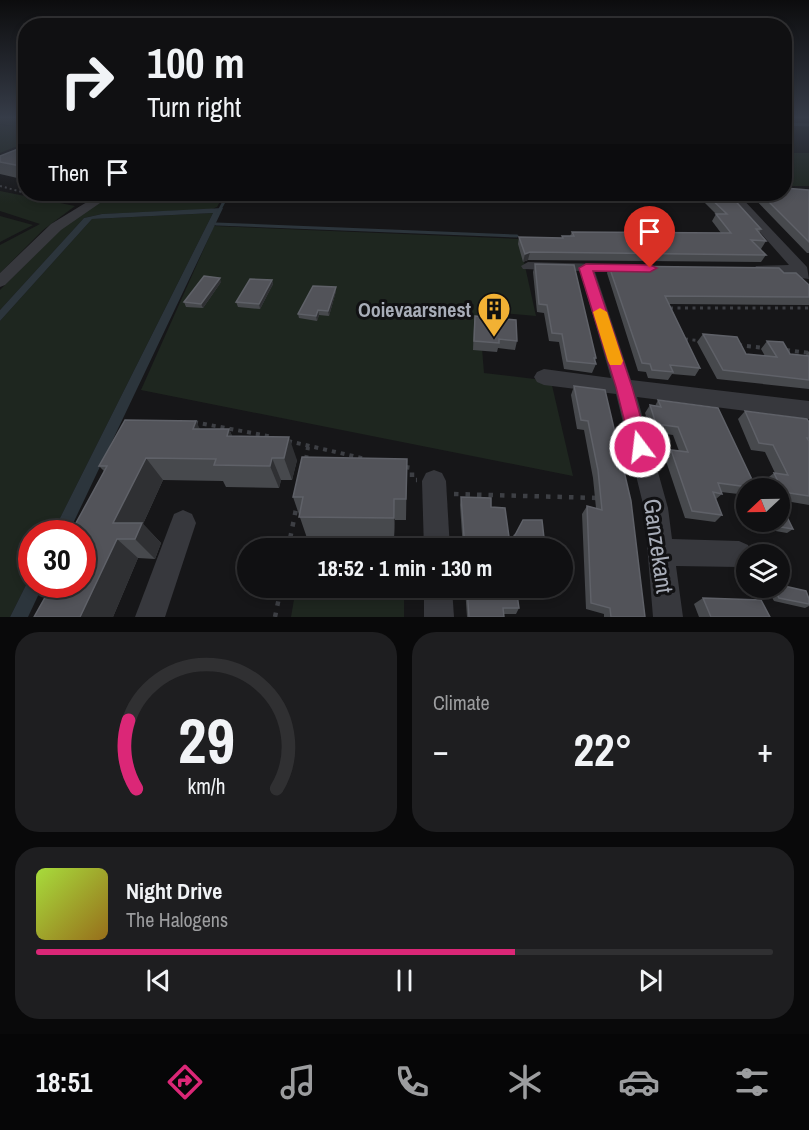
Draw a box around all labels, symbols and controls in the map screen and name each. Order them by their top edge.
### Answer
text: 100 m [147,35,245,91]
icon: right [48,42,126,120]
text: Turn right [147,89,241,125]
icon: arrive [101,156,134,189]
text: Then [48,158,89,188]
pin [624,206,675,268]
icon: arrive [633,215,666,248]
building icon: Ooievaarsnest [476,291,512,338]
place label: Ooievaarsnest [358,296,472,323]
position arrow [608,415,672,479]
north arrow [736,478,790,532]
map controls [736,478,790,598]
street label: Ganzekant [637,497,682,596]
speed limit sign: 30 [18,520,96,598]
button: layers [736,544,790,598]
text: 18:52 · 1 min · 130 m [318,553,492,583]
text: Climate [433,689,490,716]
text: 29 [178,698,234,782]
text: 22° [573,719,633,780]
text: − [433,728,449,772]
text: + [757,728,773,772]
text: km/h [187,772,225,801]
text: Night Drive [126,876,222,906]
text: The Halogens [126,906,228,933]
icon: previous [142,964,175,997]
icon: pause [388,964,421,997]
icon: next [634,964,667,997]
icon: directions [164,1061,206,1103]
icon: music [277,1061,319,1103]
icon: phone [391,1061,433,1103]
icon: climate [504,1061,546,1103]
icon: car [618,1061,660,1103]
icon: filters [731,1061,773,1103]
text: 18:51 [36,1064,92,1100]

